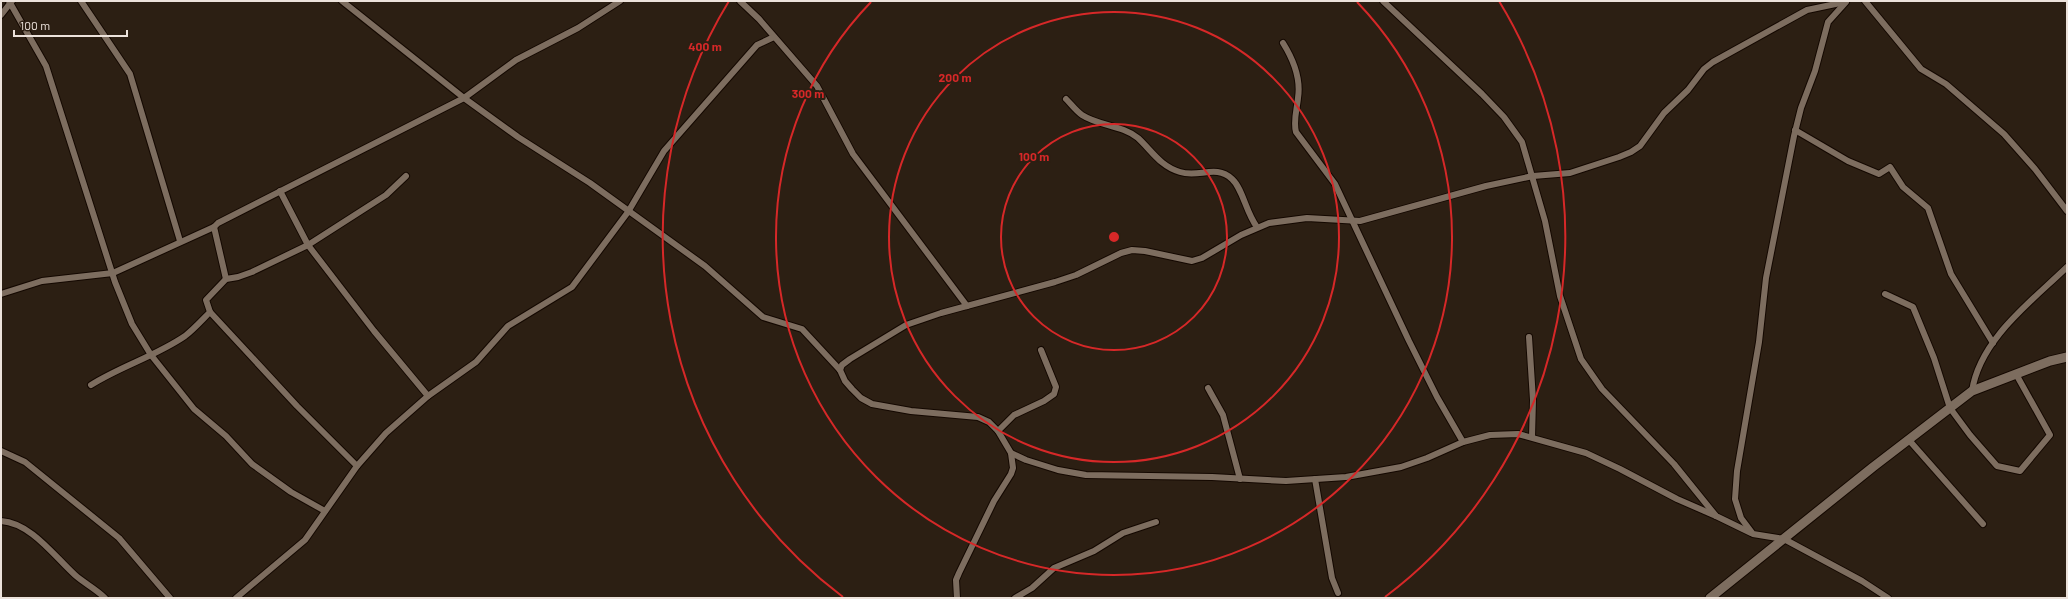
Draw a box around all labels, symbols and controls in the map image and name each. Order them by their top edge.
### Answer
scale bar [14,12,127,38]
text: 100 m [20,18,50,32]
text: 400 m [688,39,722,53]
text: 200 m [939,70,971,84]
text: 300 m [792,86,824,100]
text: 100 m [1019,149,1049,163]
centre of rings [1107,230,1121,244]

